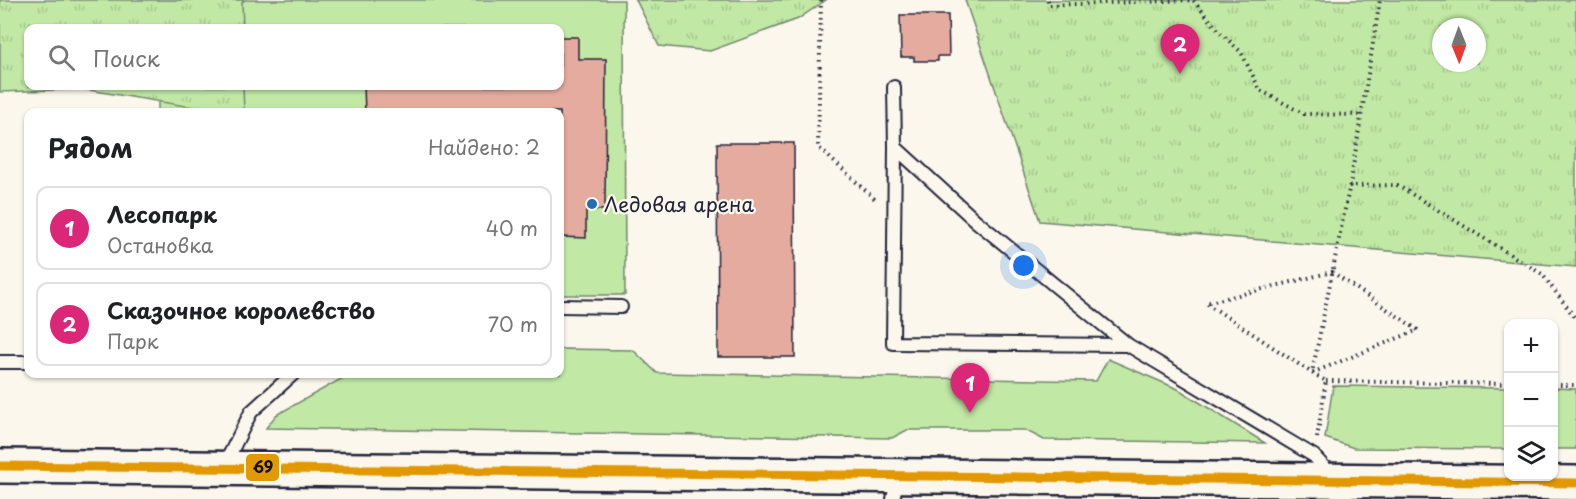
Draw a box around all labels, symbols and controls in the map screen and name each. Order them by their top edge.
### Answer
north arrow [1432,18,1486,72]
search box [24,24,564,90]
pin: 2 [1160,25,1200,74]
icon: search [45,41,78,74]
text: Поиск [93,41,160,74]
text: Рядом [48,128,133,167]
text: Найдено: 2 [428,132,540,162]
place label: Ледовая арена [604,189,754,219]
text: Лесопарк [107,197,217,230]
marker: Ледовая арена [585,197,599,211]
text: 1 [65,213,74,243]
text: 40 m [486,213,538,243]
text: Остановка [107,230,213,260]
your location [1009,251,1038,280]
text: Сказочное королевство [107,293,375,326]
text: 2 [62,309,77,339]
text: 70 m [488,309,538,339]
map controls [1504,319,1558,481]
button: + [1504,319,1558,373]
text: Парк [107,326,159,356]
pin: 1 [950,364,990,413]
button: − [1504,373,1558,427]
button: layers [1504,427,1558,481]
line badge: 69 [245,453,280,482]
text: 69 [253,454,273,478]

